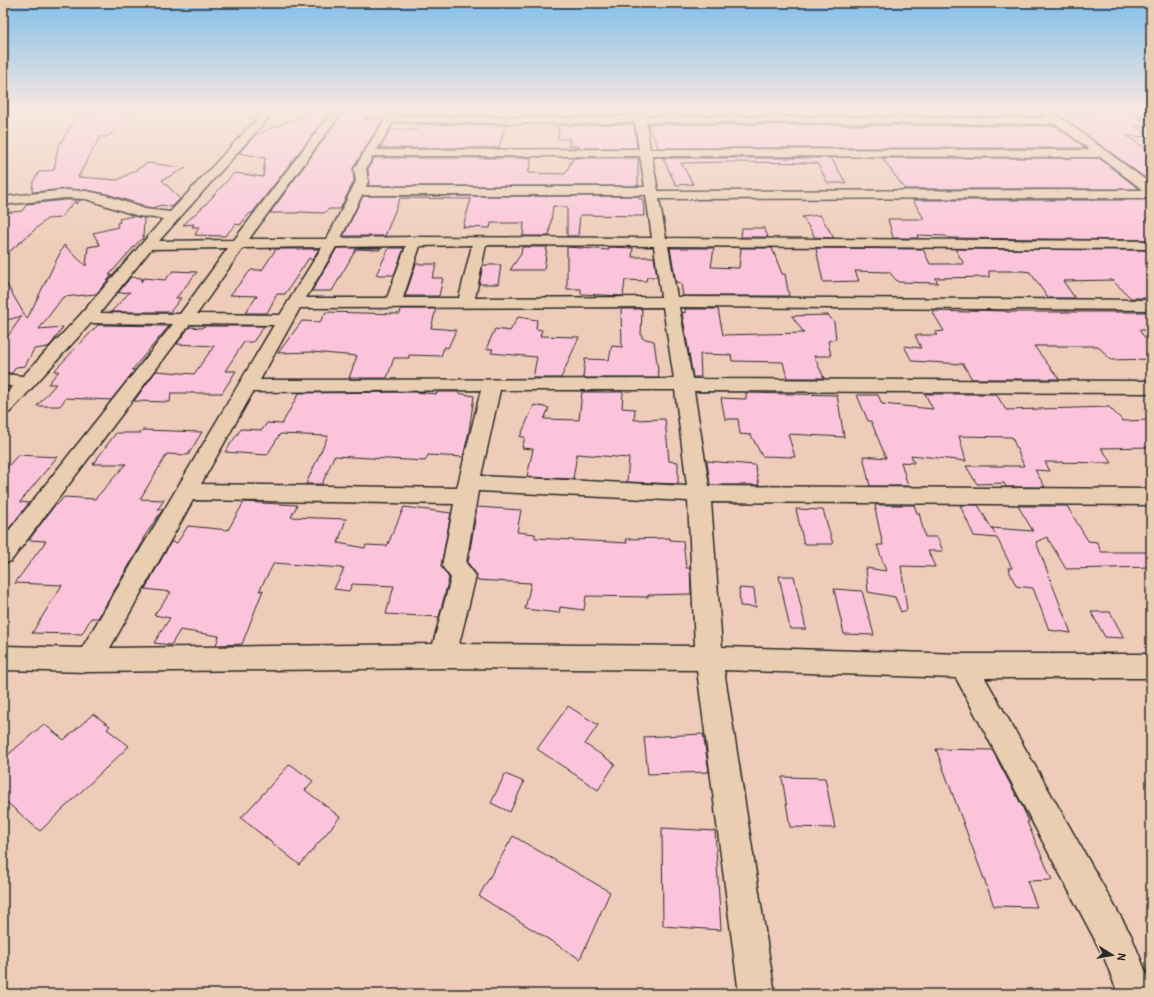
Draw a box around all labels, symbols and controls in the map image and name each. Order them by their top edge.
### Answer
north arrow [1092,935,1132,975]
text: N [1114,952,1128,962]

